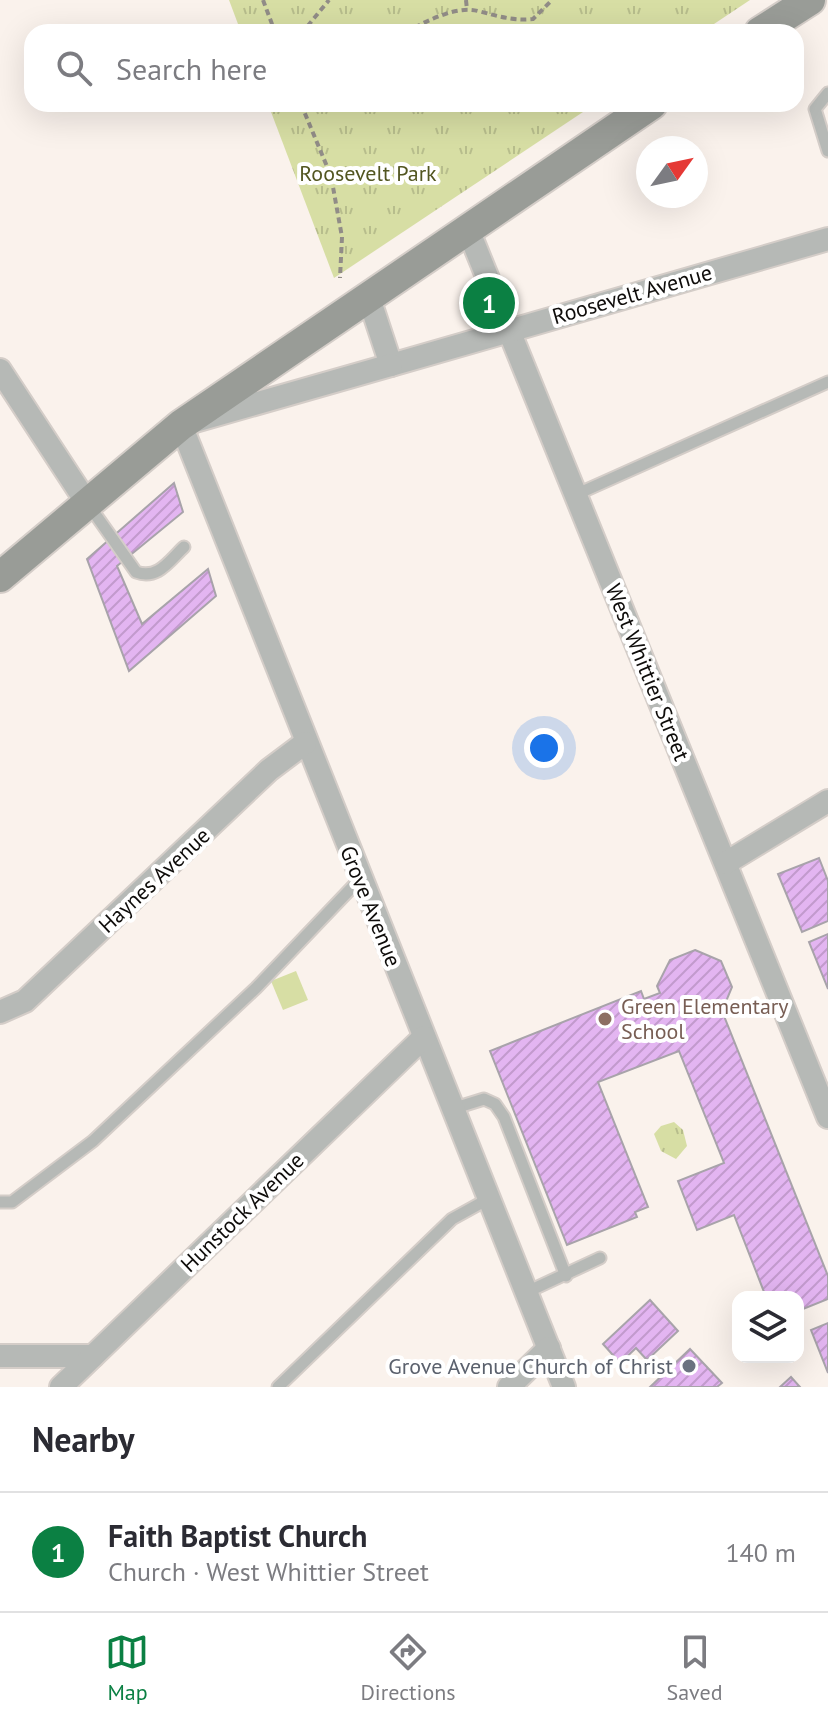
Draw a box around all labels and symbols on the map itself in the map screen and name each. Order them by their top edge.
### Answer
north arrow [636,136,708,208]
park label: Roosevelt Park [299,159,437,187]
street label: Roosevelt Avenue [549,258,715,330]
pin: 1 [463,273,515,333]
street label: West Whittier Street [600,579,696,765]
your location [524,728,564,768]
street label: Haynes Avenue [92,821,216,939]
street label: Grove Avenue [334,841,408,971]
place label: Green Elementary School [621,992,789,1045]
marker: Green Elementary School [596,1010,614,1028]
street label: Hunstock Avenue [175,1146,309,1278]
place label: Grove Avenue Church of Christ [388,1352,674,1380]
marker: Grove Avenue Church of Christ [680,1357,698,1375]

